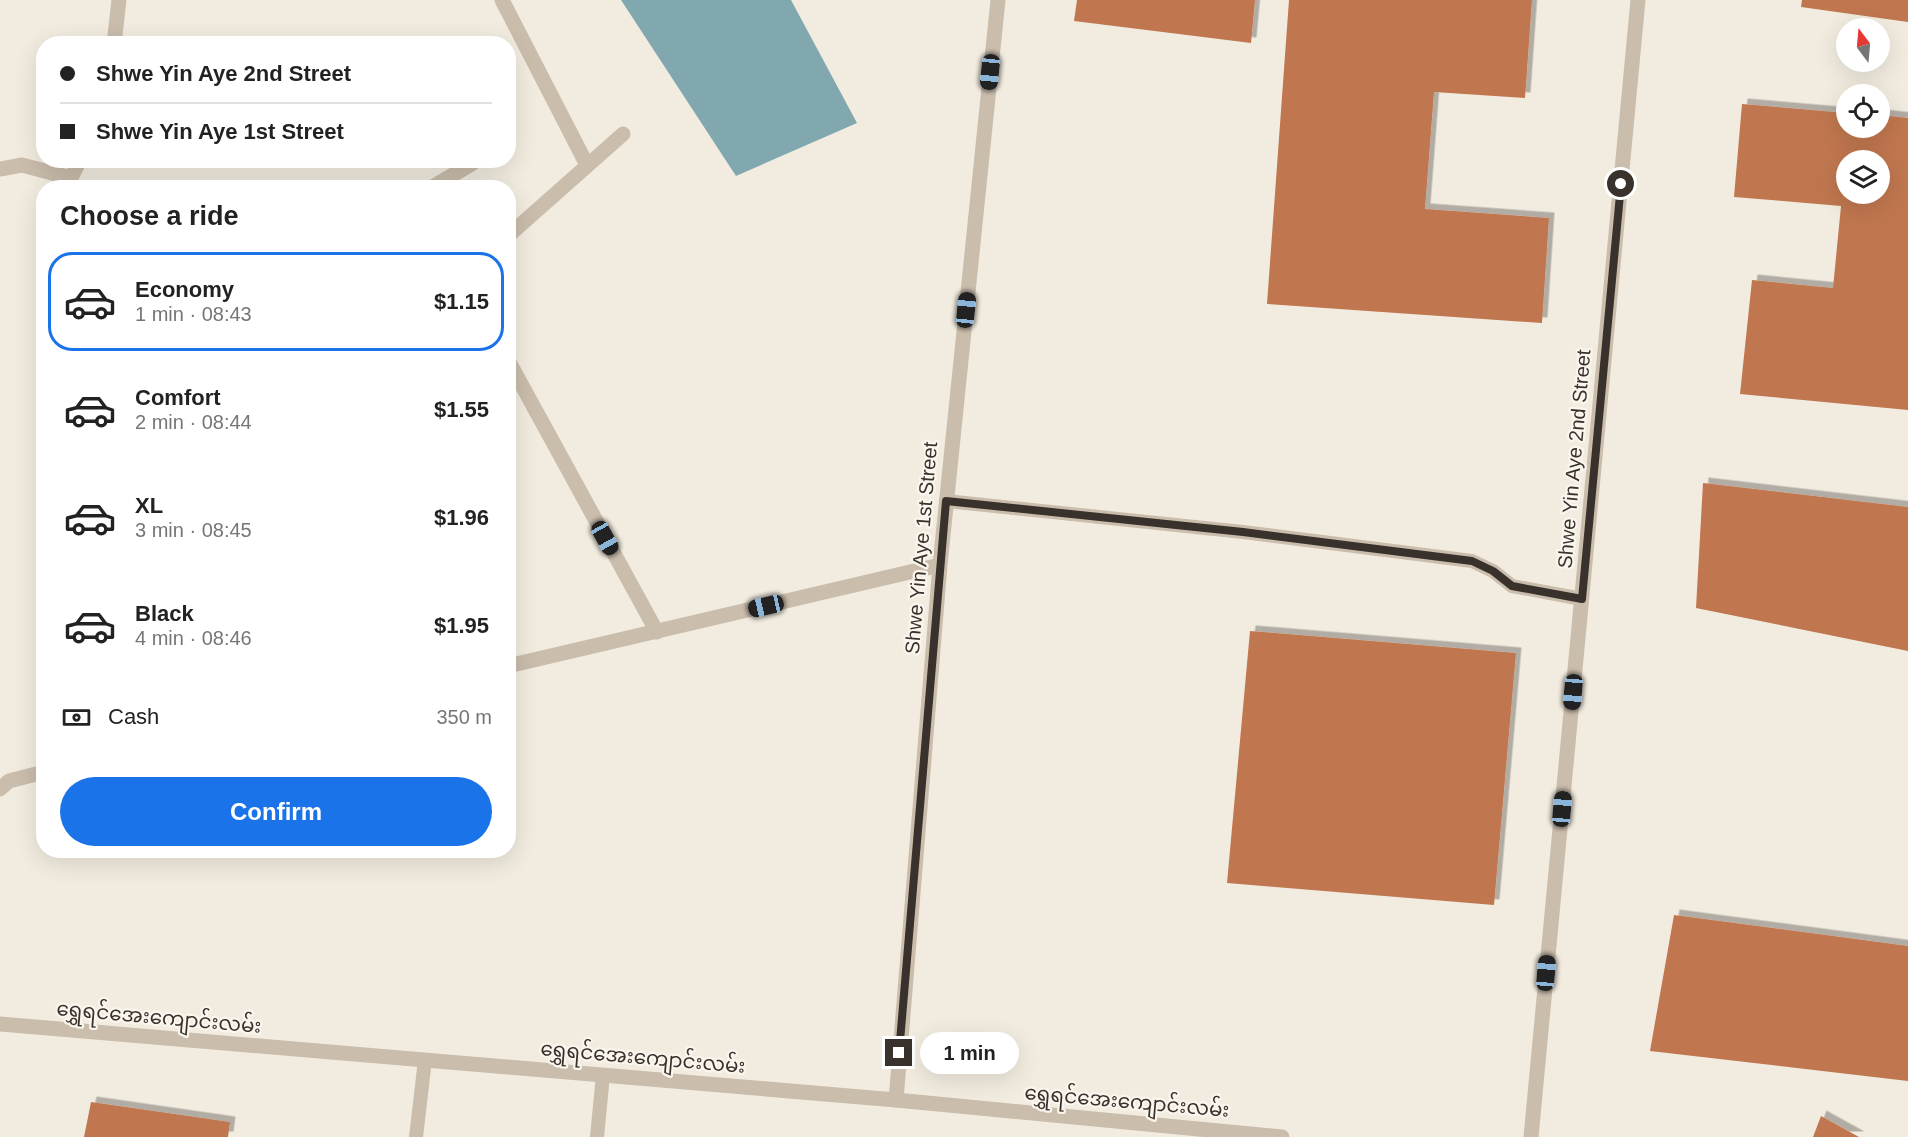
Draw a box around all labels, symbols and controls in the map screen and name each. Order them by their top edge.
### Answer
north arrow [1836,18,1890,72]
map controls [1836,18,1890,204]
car [979,53,1001,91]
text: Shwe Yin Aye 2nd Street [96,61,351,86]
button: locate [1836,84,1890,138]
text: Shwe Yin Aye 1st Street [96,119,344,144]
button: layers [1836,150,1890,204]
route start [1607,170,1634,197]
text: Choose a ride [60,201,239,231]
icon: car [63,275,117,329]
text: Economy [135,277,234,302]
text: $1.15 [434,289,489,314]
car [955,291,977,329]
text: 1 min · 08:43 [135,303,252,325]
street label: Shwe Yin Aye 2nd Street [1553,348,1595,569]
icon: car [63,383,117,437]
text: Comfort [135,385,221,410]
text: $1.55 [434,397,489,422]
text: 2 min · 08:44 [135,411,252,433]
street label: Shwe Yin Aye 1st Street [901,440,941,655]
icon: car [63,491,117,545]
text: XL [135,493,163,518]
text: $1.96 [434,505,489,530]
car [588,518,622,558]
text: 3 min · 08:45 [135,519,252,541]
car [746,593,786,619]
icon: car [63,599,117,653]
text: Black [135,601,194,626]
text: $1.95 [434,613,489,638]
text: 4 min · 08:46 [135,627,252,649]
car [1562,673,1584,711]
icon: cash [60,701,93,734]
text: Cash [108,704,159,729]
text: 350 m [436,706,492,728]
button: Confirm [60,777,492,846]
car [1551,790,1573,828]
car [1535,954,1557,992]
street label: ရွှေရင်အေးကျောင်းလမ်း [55,994,263,1042]
callout: 1 min [920,1032,1019,1074]
street label: ရွှေရင်အေးကျောင်းလမ်း [539,1034,747,1082]
route end [885,1039,912,1066]
text: 1 min [943,1042,996,1064]
street label: ရွှေရင်အေးကျောင်းလမ်း [1023,1078,1231,1126]

